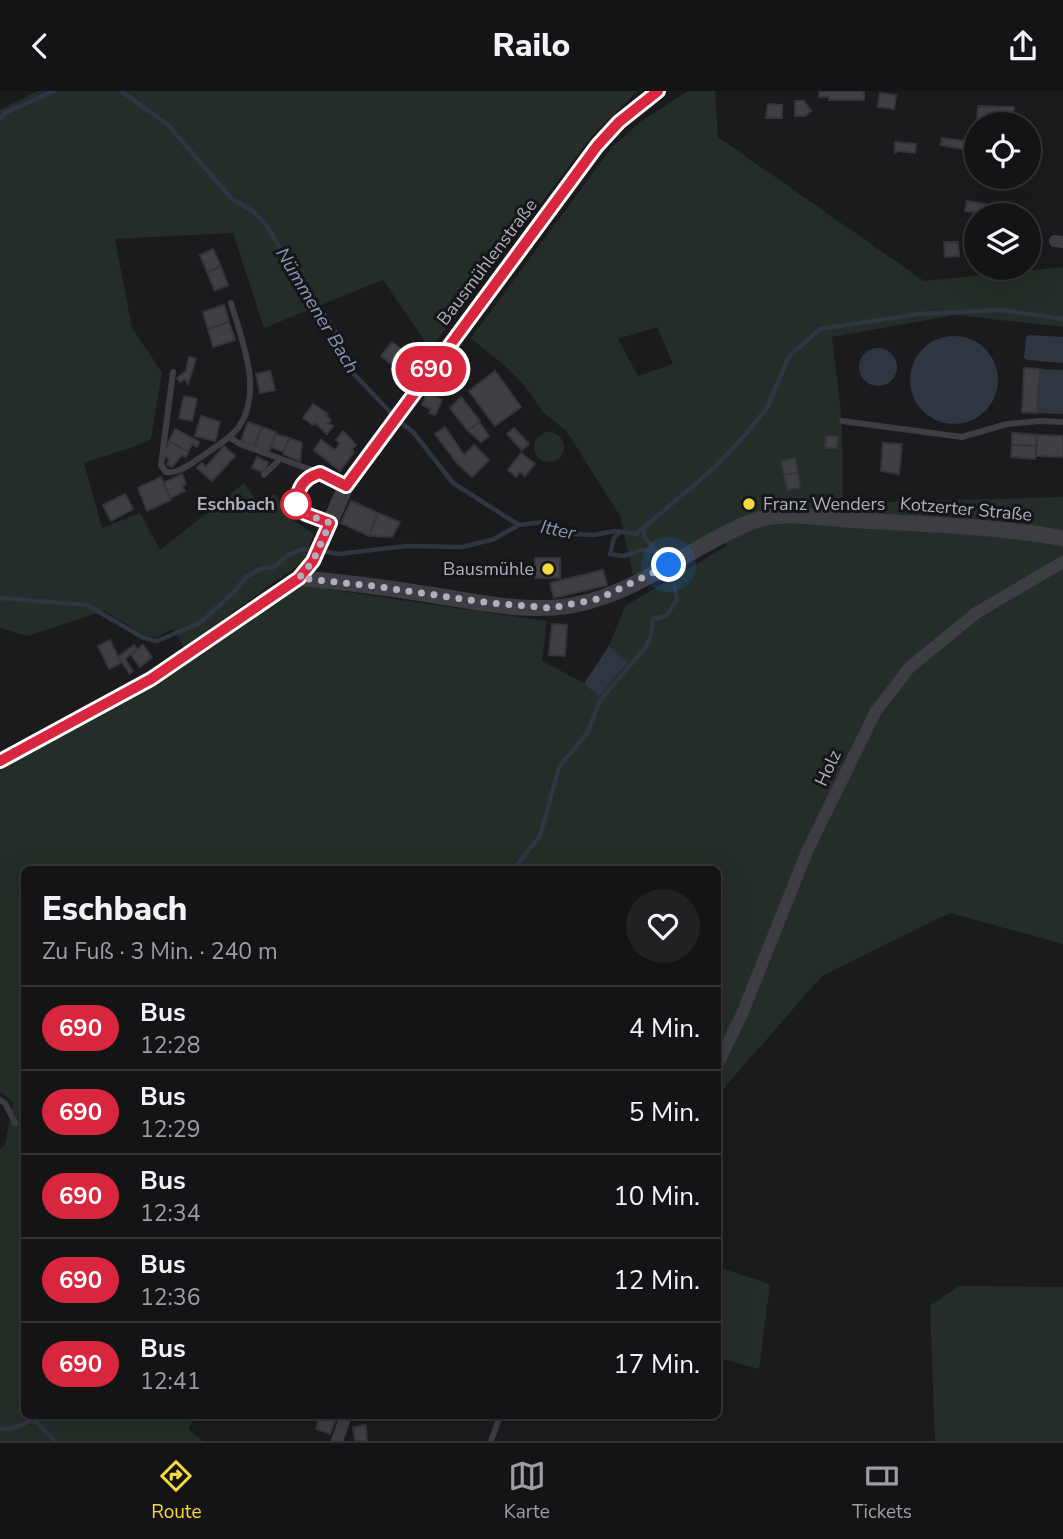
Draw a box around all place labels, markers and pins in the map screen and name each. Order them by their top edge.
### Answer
marker: Eschbach [281,489,311,519]
place label: Eschbach [197,492,275,516]
place label: Franz Wenders [763,492,885,516]
marker: Franz Wenders [741,496,757,512]
place label: Bausmühle [443,557,534,581]
marker: Bausmühle [540,561,556,577]

